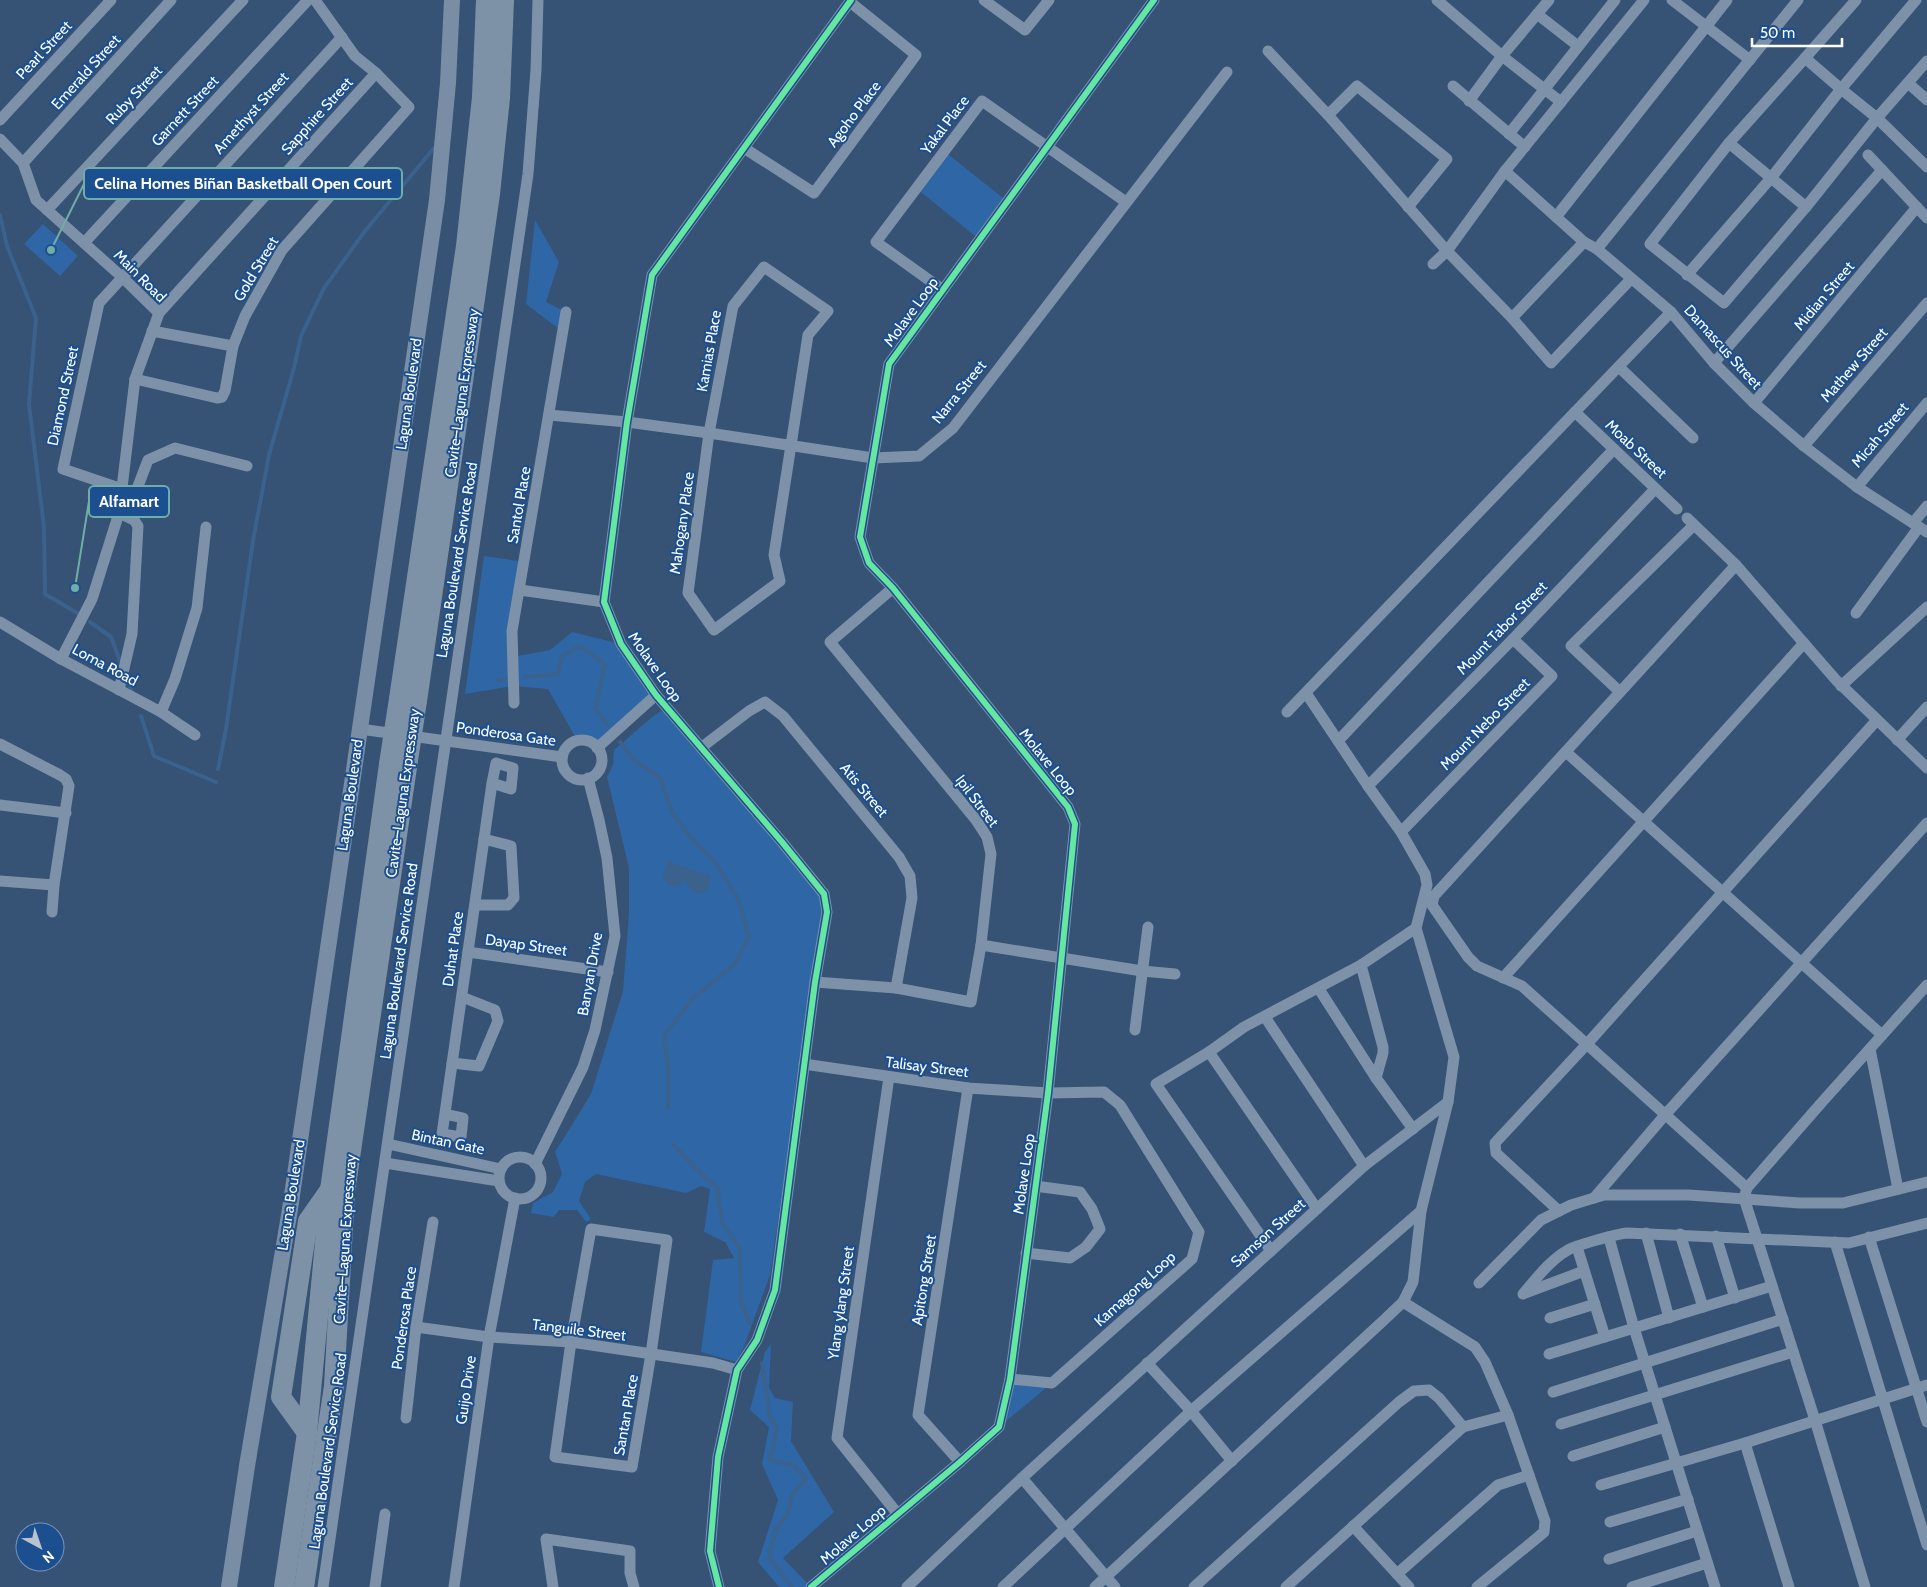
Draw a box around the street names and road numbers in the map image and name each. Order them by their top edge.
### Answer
street label: Pearl Street [12,17,76,83]
street label: Emerald Street [48,31,124,113]
street label: Ruby Street [102,62,166,128]
street label: Amethyst Street [210,68,292,158]
street label: Garnett Street [148,72,222,150]
street label: Sapphire Street [277,74,357,158]
street label: Agoho Place [823,77,885,151]
street label: Yakal Place [916,92,973,159]
street label: Gold Street [230,234,282,304]
street label: Main Road [110,246,170,306]
street label: Midian Street [1790,258,1858,334]
street label: Molave Loop [880,274,942,350]
street label: Damascus Street [1680,301,1766,393]
street label: Cavite–Laguna Expressway [441,307,483,479]
street label: Kamias Place [693,309,725,393]
street label: Mathew Street [1817,324,1891,406]
street label: Laguna Boulevard [392,337,426,451]
street label: Diamond Street [44,345,82,447]
street label: Narra Street [928,357,990,427]
street label: Micah Street [1848,399,1912,471]
street label: Moab Street [1601,416,1671,482]
street label: Laguna Boulevard Service Road [433,461,481,659]
street label: Santol Place [503,465,535,545]
street label: Mahogany Place [666,470,698,575]
street label: Mount Tabor Street [1453,578,1551,678]
street label: Molave Loop [624,629,686,705]
street label: Loma Road [69,640,141,690]
street label: Mount Nebo Street [1436,674,1534,774]
street label: Cavite–Laguna Expressway [382,707,424,879]
street label: Ponderosa Gate [455,718,557,750]
street label: Molave Loop [1015,725,1081,799]
street label: Laguna Boulevard [333,738,367,852]
street label: Atis Street [836,759,892,821]
street label: Ipil Street [952,771,1002,831]
street label: Laguna Boulevard Service Road [376,862,422,1060]
street label: Duhat Place [439,910,467,988]
street label: Dayap Street [484,930,568,960]
street label: Banyan Drive [574,931,606,1017]
street label: Talisay Street [884,1053,970,1081]
street label: Bintan Gate [410,1125,486,1159]
street label: Molave Loop [1009,1133,1039,1215]
street label: Laguna Boulevard [273,1138,309,1252]
street label: Cavite–Laguna Expressway [330,1153,360,1325]
street label: Samson Street [1227,1195,1309,1271]
street label: Apitong Street [908,1233,940,1327]
street label: Ylang ylang Street [824,1245,858,1362]
street label: Kamagong Loop [1091,1248,1179,1330]
street label: Ponderosa Place [388,1265,420,1371]
street label: Tanguile Street [531,1315,627,1345]
street label: Laguna Boulevard Service Road [305,1352,351,1550]
street label: Guijo Drive [452,1354,480,1426]
street label: Santan Place [610,1373,642,1457]
street label: Molave Loop [816,1502,890,1568]

